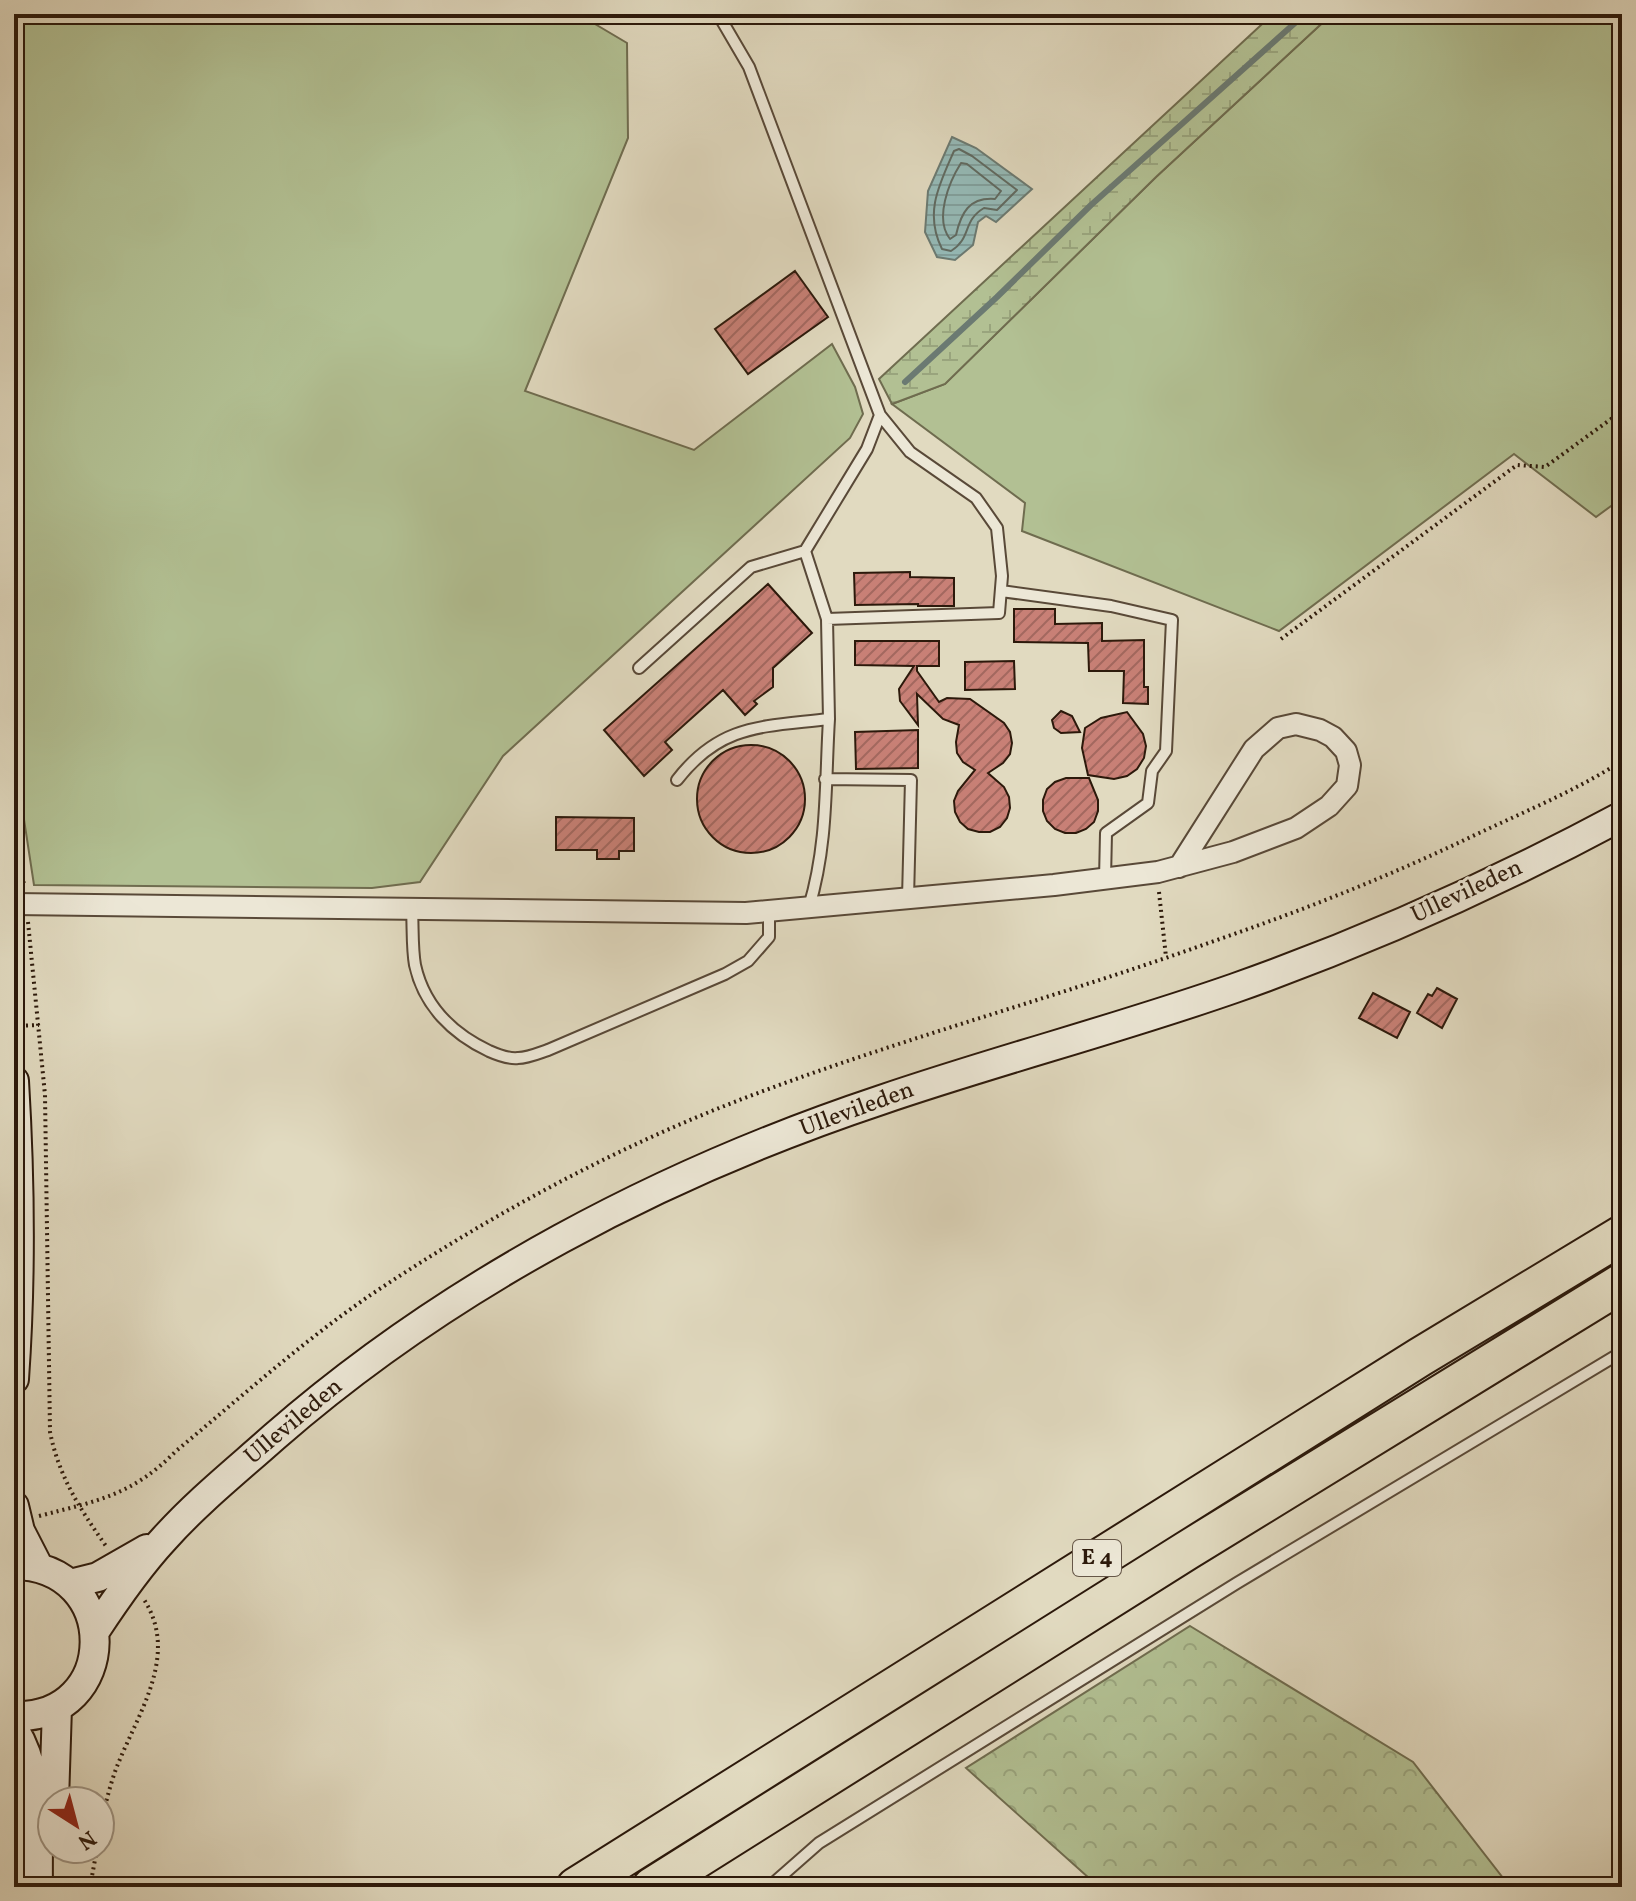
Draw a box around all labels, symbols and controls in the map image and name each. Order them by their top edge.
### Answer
street label: Ullevileden [1406,851,1528,933]
street label: Ullevileden [795,1074,919,1146]
street label: Ullevileden [237,1371,351,1473]
road number: E 4 [1073,1540,1121,1576]
north arrow [36,1785,116,1865]
text: N [71,1822,102,1856]

